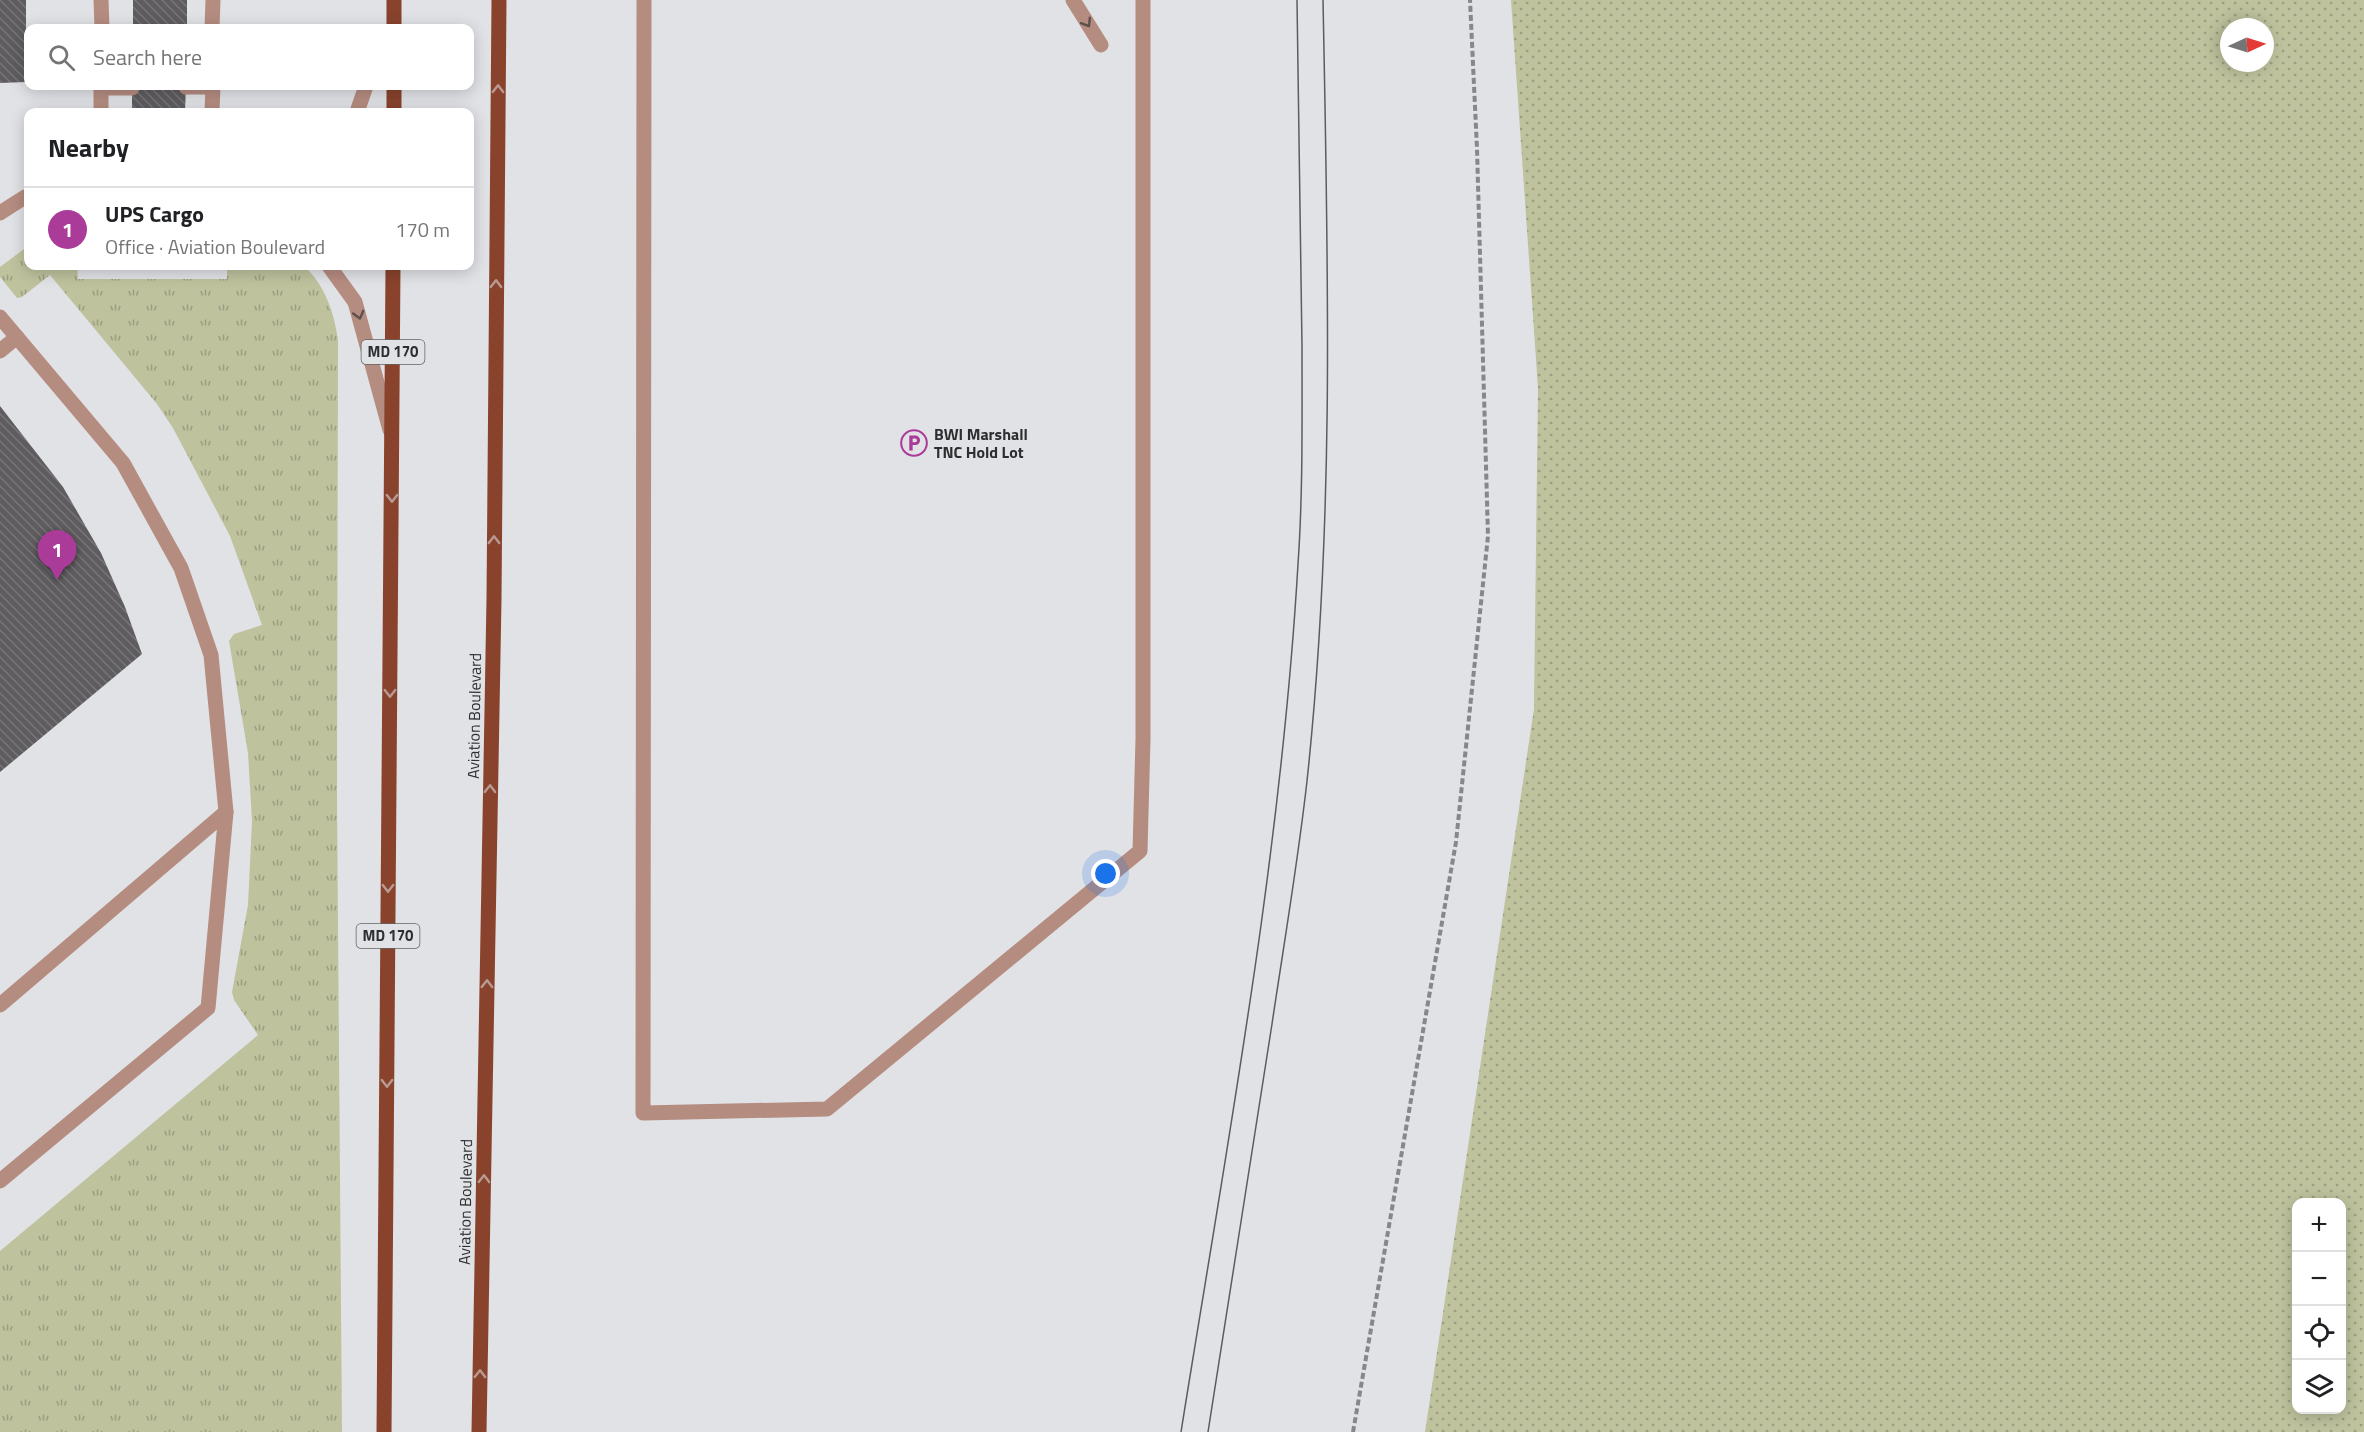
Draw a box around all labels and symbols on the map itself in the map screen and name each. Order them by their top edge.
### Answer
one-way arrow [1080,17,1091,27]
north arrow [2220,18,2274,72]
one-way arrow [492,85,504,94]
one-way arrow [490,280,502,289]
one-way arrow [351,310,364,320]
road number: MD 170 [362,340,424,364]
place label: BWI Marshall TNC Hold Lot [934,422,1028,464]
parking icon: BWI Marshall TNC Hold Lot [899,428,929,458]
one-way arrow [386,493,398,502]
pin: 1 [38,530,76,580]
one-way arrow [488,536,500,545]
street label: Aviation Boulevard [461,653,487,779]
one-way arrow [384,688,396,697]
one-way arrow [484,784,497,793]
your location [1091,859,1120,888]
one-way arrow [382,883,395,892]
road number: MD 170 [356,924,420,948]
one-way arrow [481,979,493,988]
one-way arrow [381,1078,393,1087]
street label: Aviation Boulevard [452,1139,478,1265]
one-way arrow [477,1174,490,1183]
one-way arrow [474,1369,486,1378]

